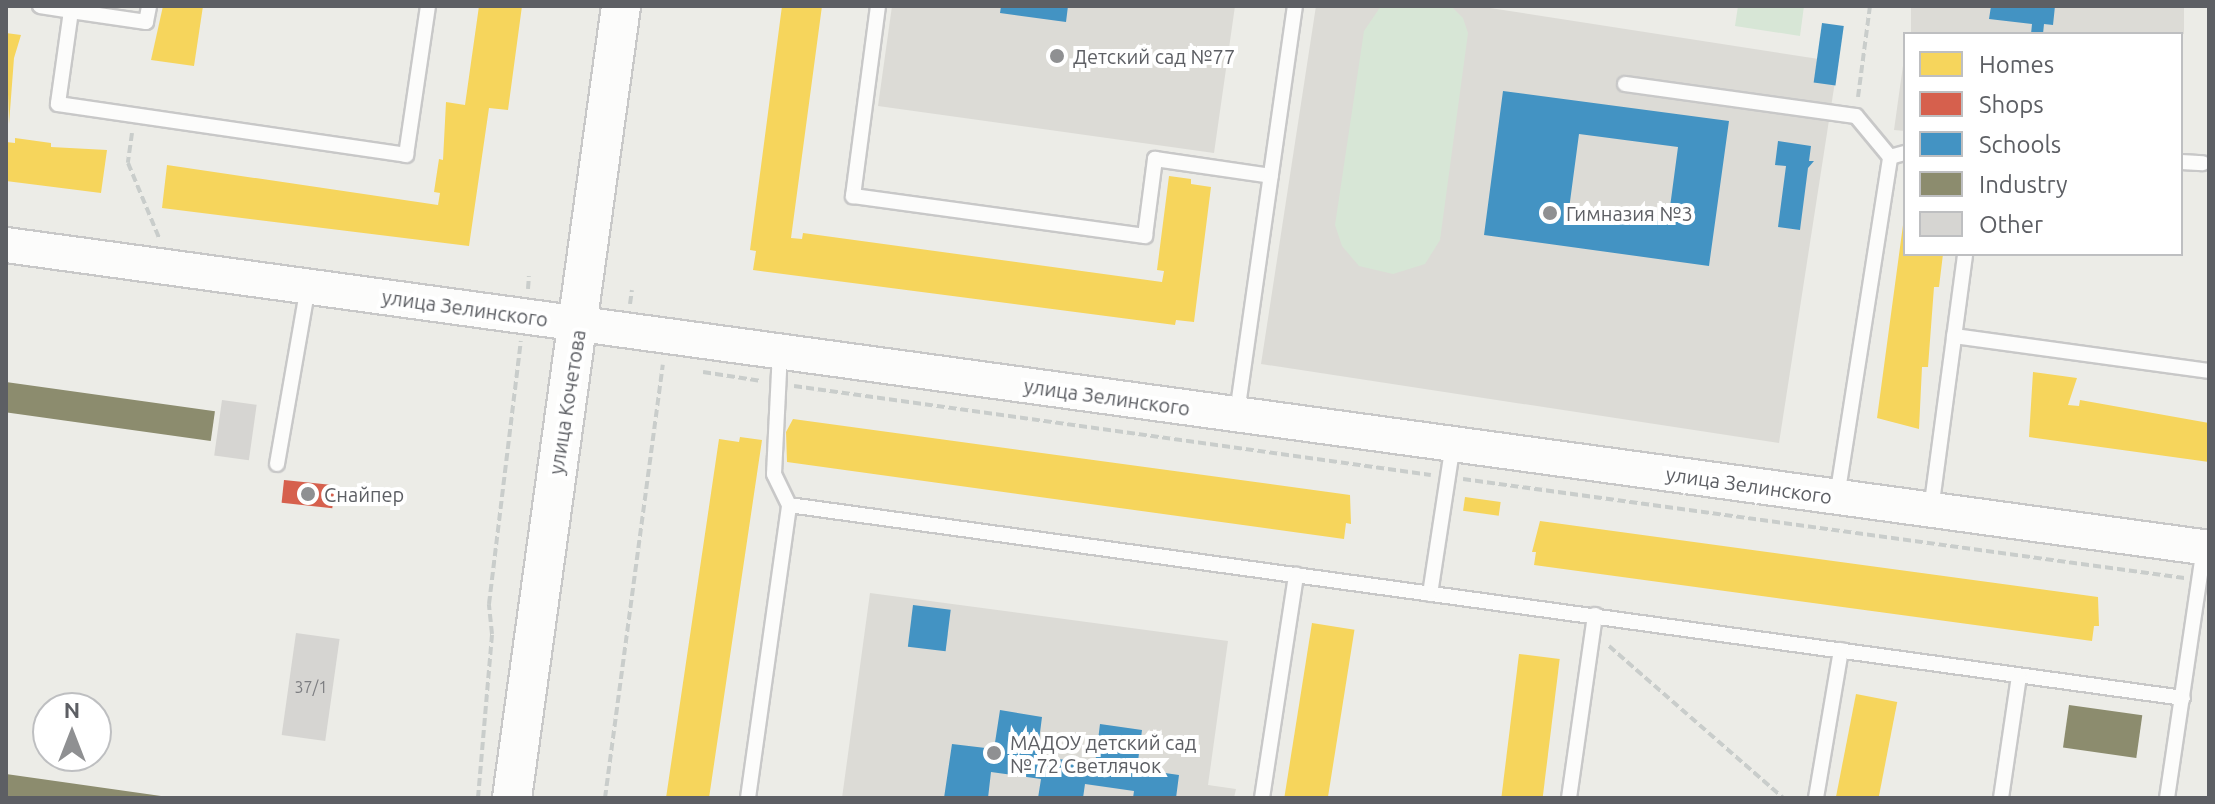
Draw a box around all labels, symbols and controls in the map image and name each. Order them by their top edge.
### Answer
legend [1903,32,2183,256]
place label: Детский сад №77 [1073,44,1235,68]
marker: Детский сад №77 [1048,47,1066,65]
text: Homes [1979,51,2054,78]
text: Shops [1979,91,2044,118]
text: Schools [1979,131,2061,158]
text: Industry [1979,171,2068,198]
place label: Гимназия №3 [1566,201,1693,225]
marker: Гимназия №3 [1541,204,1559,222]
text: Other [1979,211,2043,238]
street label: улица Зелинского [380,284,550,332]
street label: улица Кочетова [544,328,590,476]
street label: улица Зелинского [1022,373,1192,421]
street label: улица Зелинского [1664,461,1834,509]
place label: Снайпер [324,482,404,506]
marker: Снайпер [299,485,317,503]
house number: 37/1 [295,677,327,697]
north arrow [32,692,112,772]
text: N [64,697,80,722]
place label: МАДОУ детский сад № 72 Светлячок [1010,730,1196,777]
marker: МАДОУ детский сад № 72 Светлячок [985,744,1003,762]

